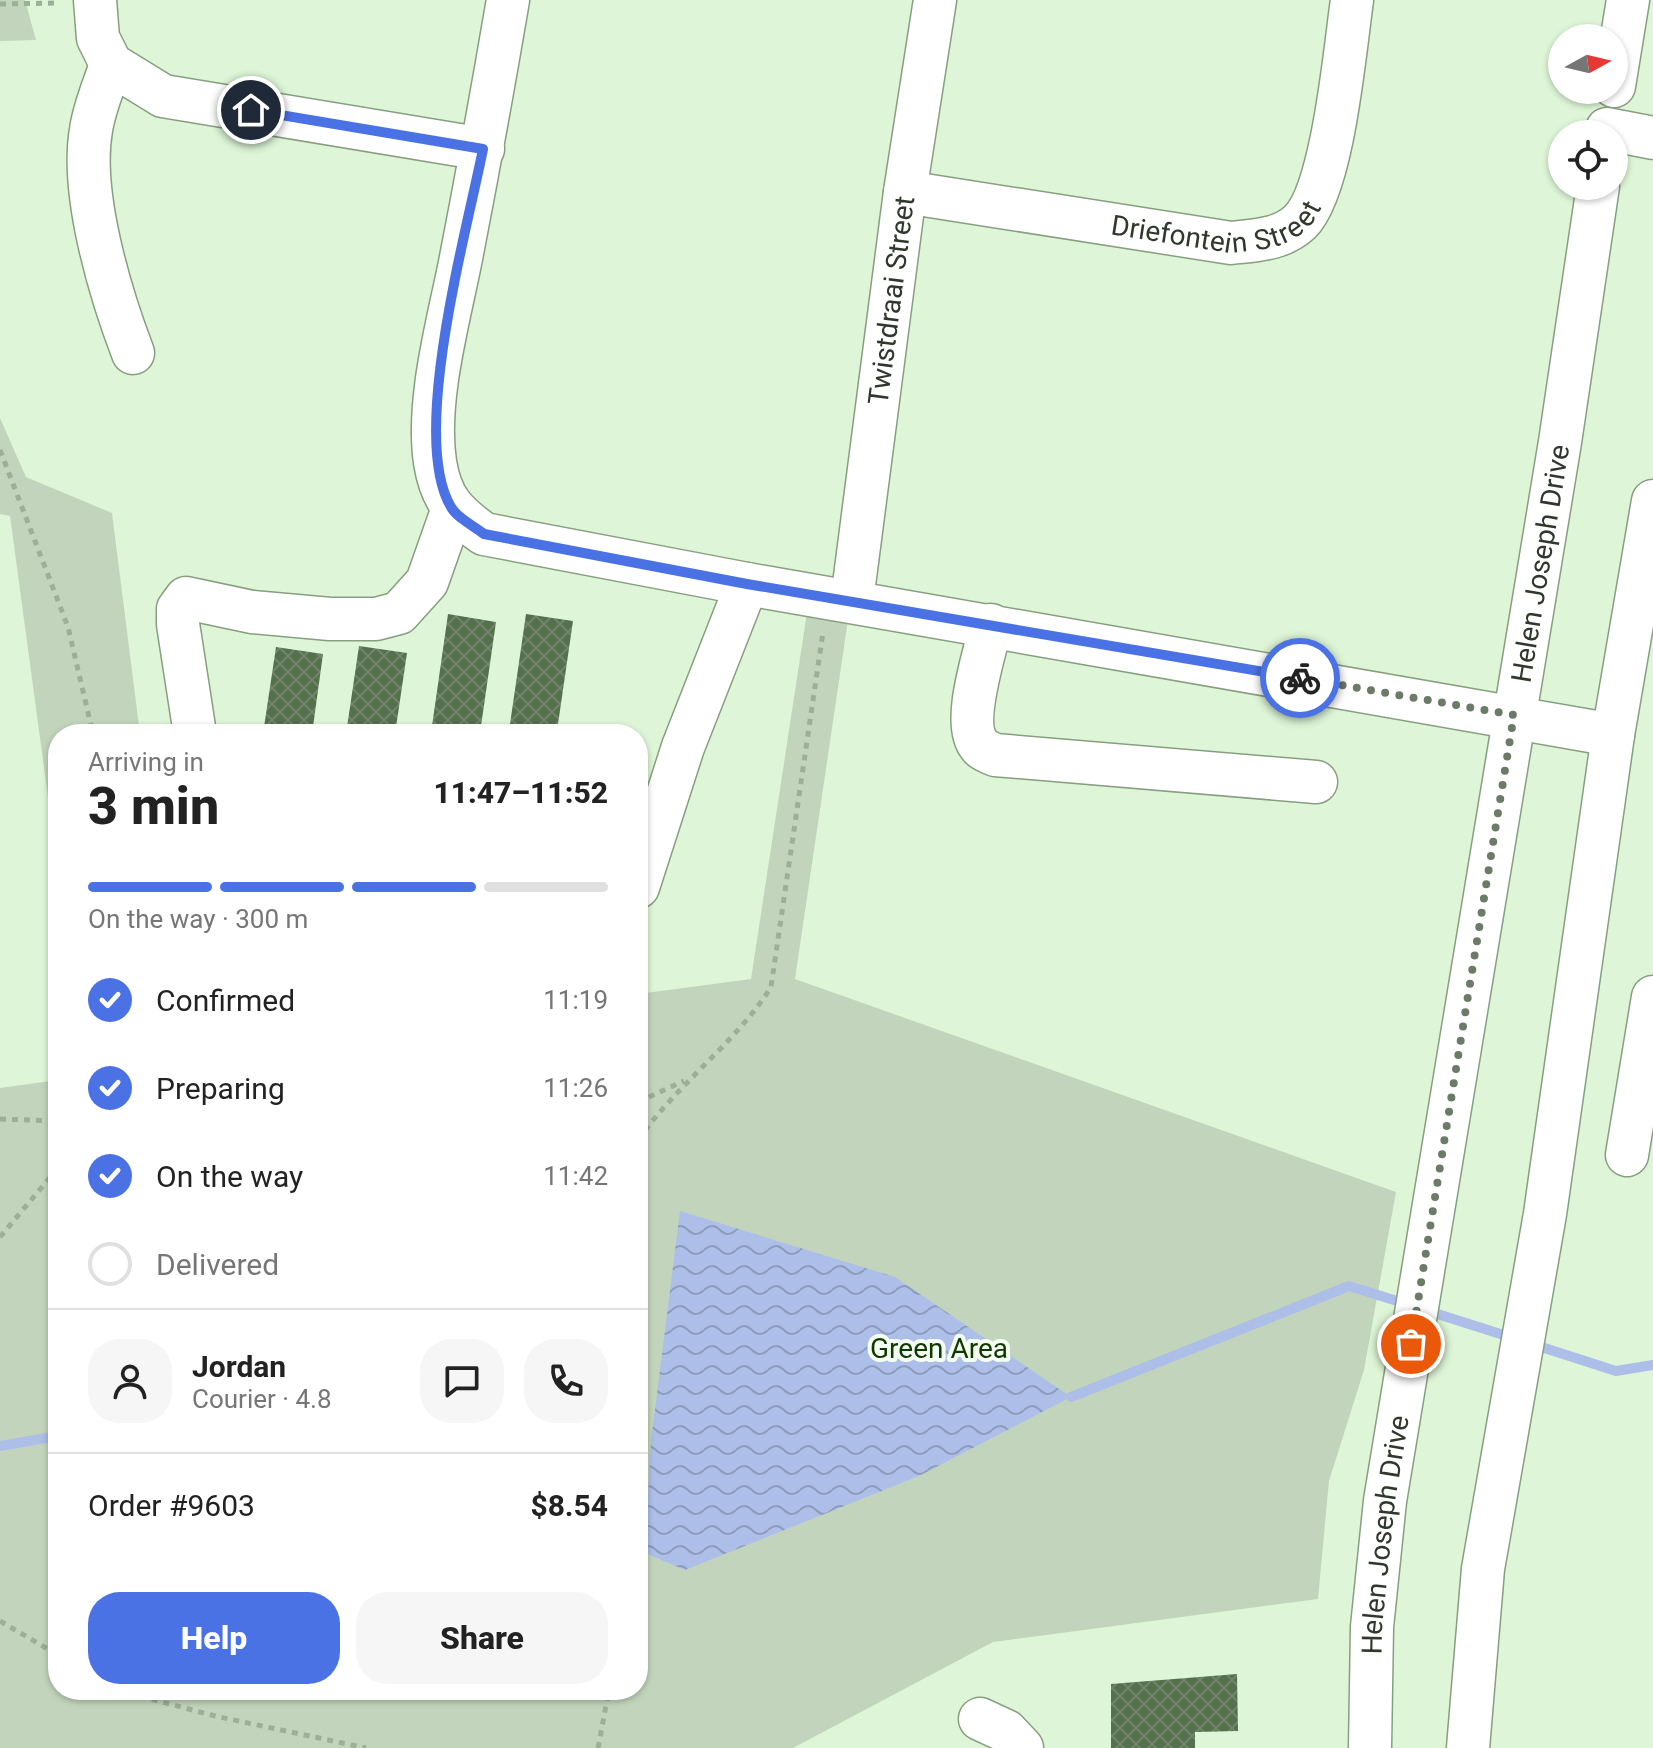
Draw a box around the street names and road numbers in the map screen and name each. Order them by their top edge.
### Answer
street label: Twistdraai Street [861,194,921,407]
street label: Driefontein Street [1109,195,1328,260]
street label: Helen Joseph Drive [1505,442,1576,685]
street label: Helen Joseph Drive [1355,1413,1416,1655]

